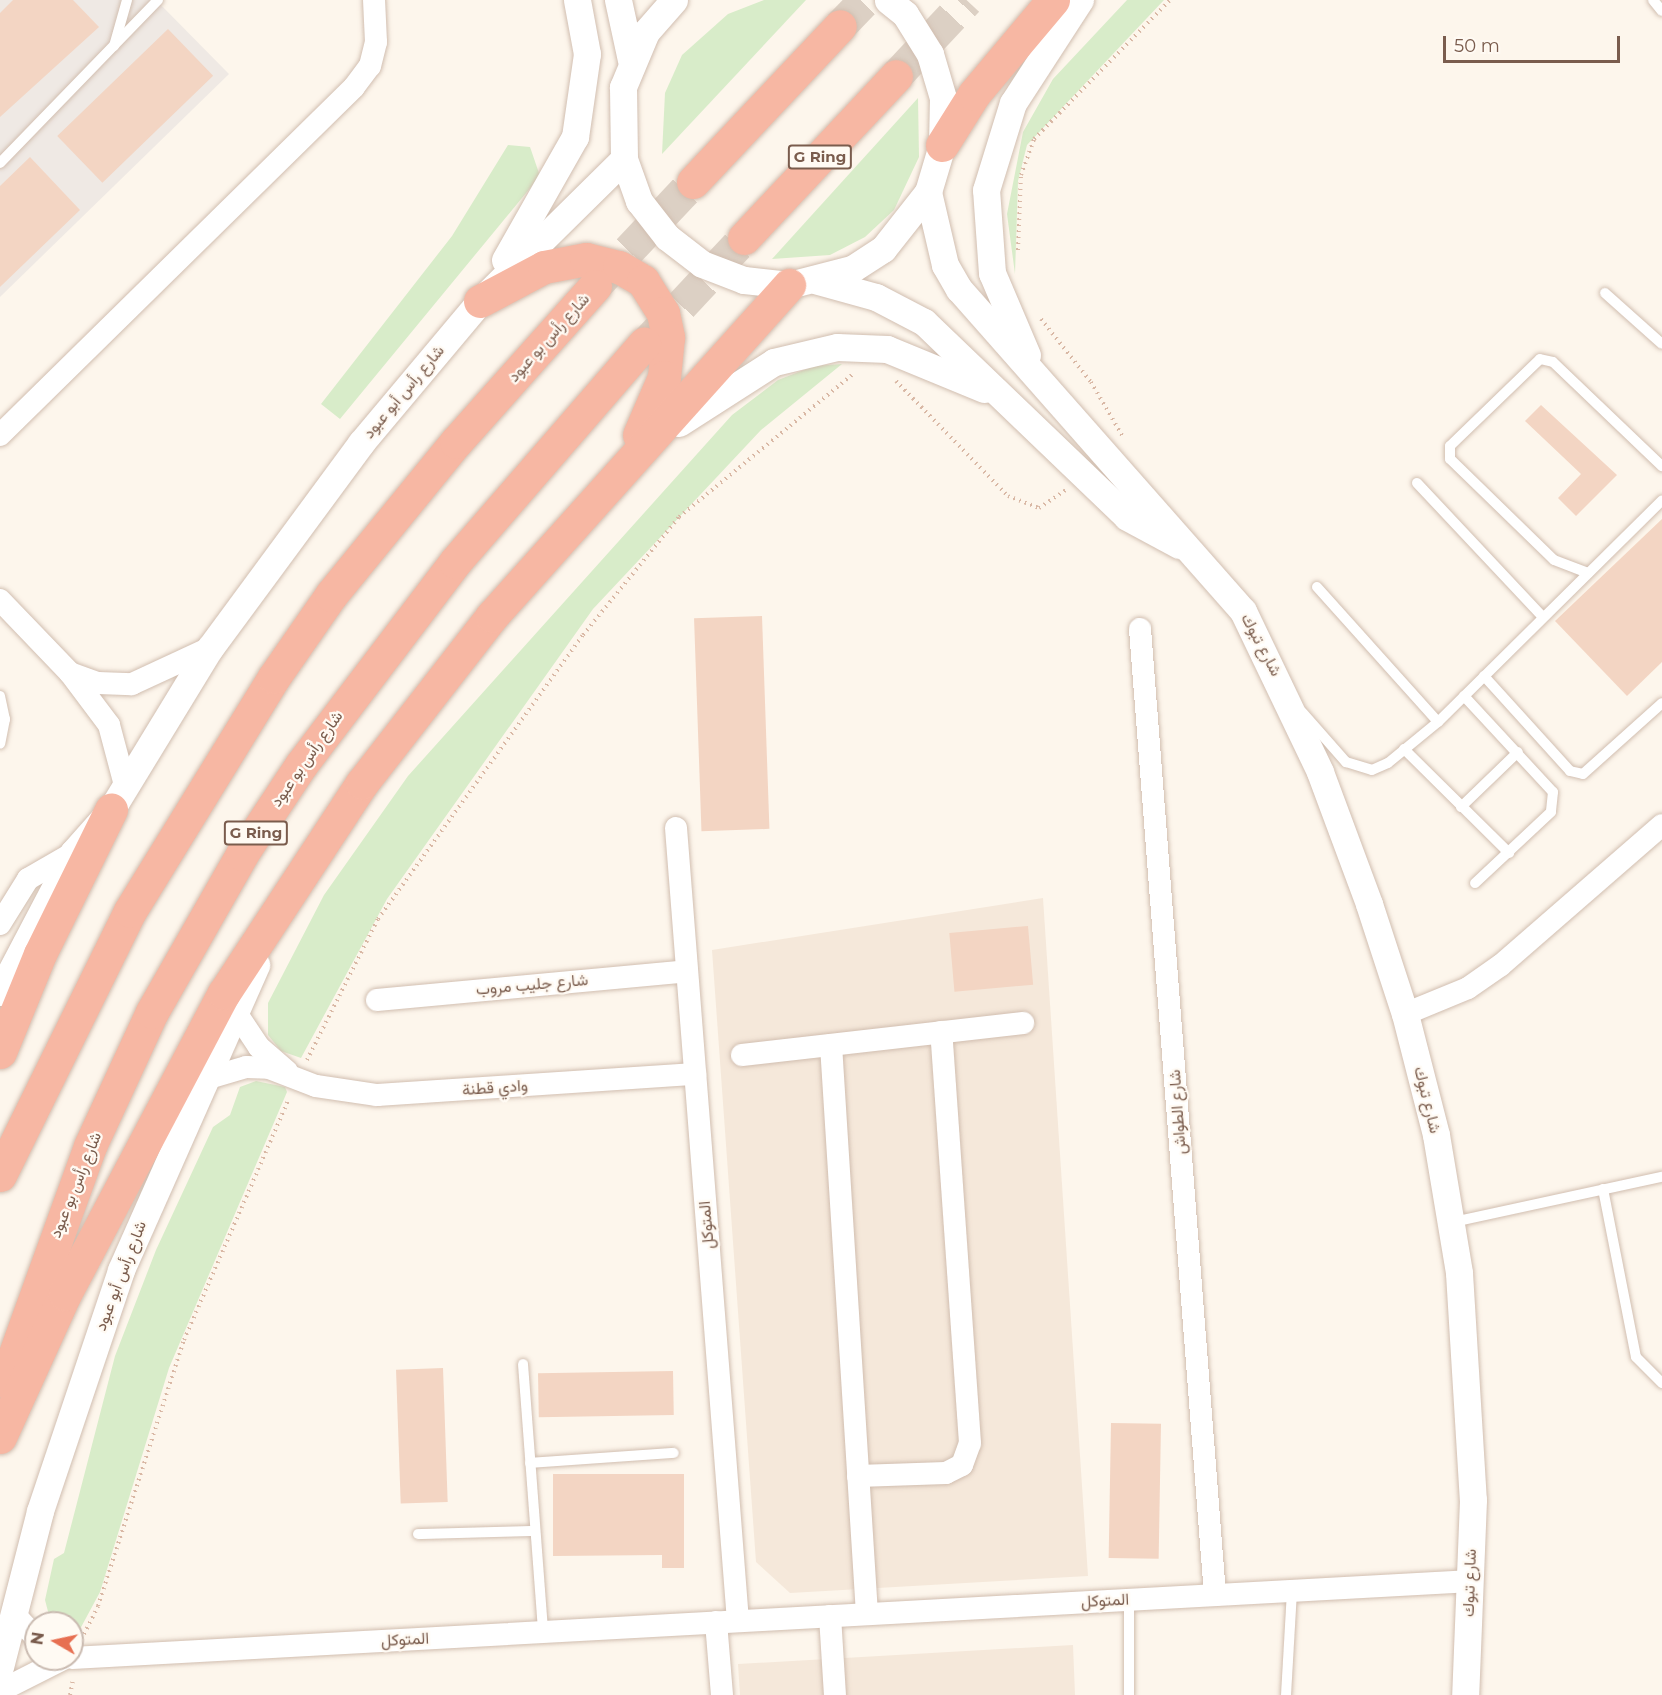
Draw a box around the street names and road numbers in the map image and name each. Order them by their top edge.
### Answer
road number: G Ring [787,145,853,169]
street label: شارع رأس بو عبود [504,290,594,386]
street label: شارع رأس أبو عبود [359,341,449,443]
street label: شارع تبوك [1237,610,1285,680]
street label: شارع رأس بو عبود [267,708,347,810]
road number: G Ring [223,821,289,845]
street label: شارع جليب مروب [475,971,589,999]
street label: شارع تبوك [1409,1065,1445,1135]
street label: شارع الطواش [1165,1069,1191,1155]
street label: وادي قطنة [462,1076,528,1100]
street label: شارع رأس بو عبود [46,1129,106,1241]
street label: المتوكل [695,1200,719,1250]
street label: شارع رأس أبو عبود [91,1218,151,1334]
street label: شارع تبوك [1459,1549,1481,1617]
street label: المتوكل [1080,1590,1130,1612]
street label: المتوكل [380,1629,430,1651]

